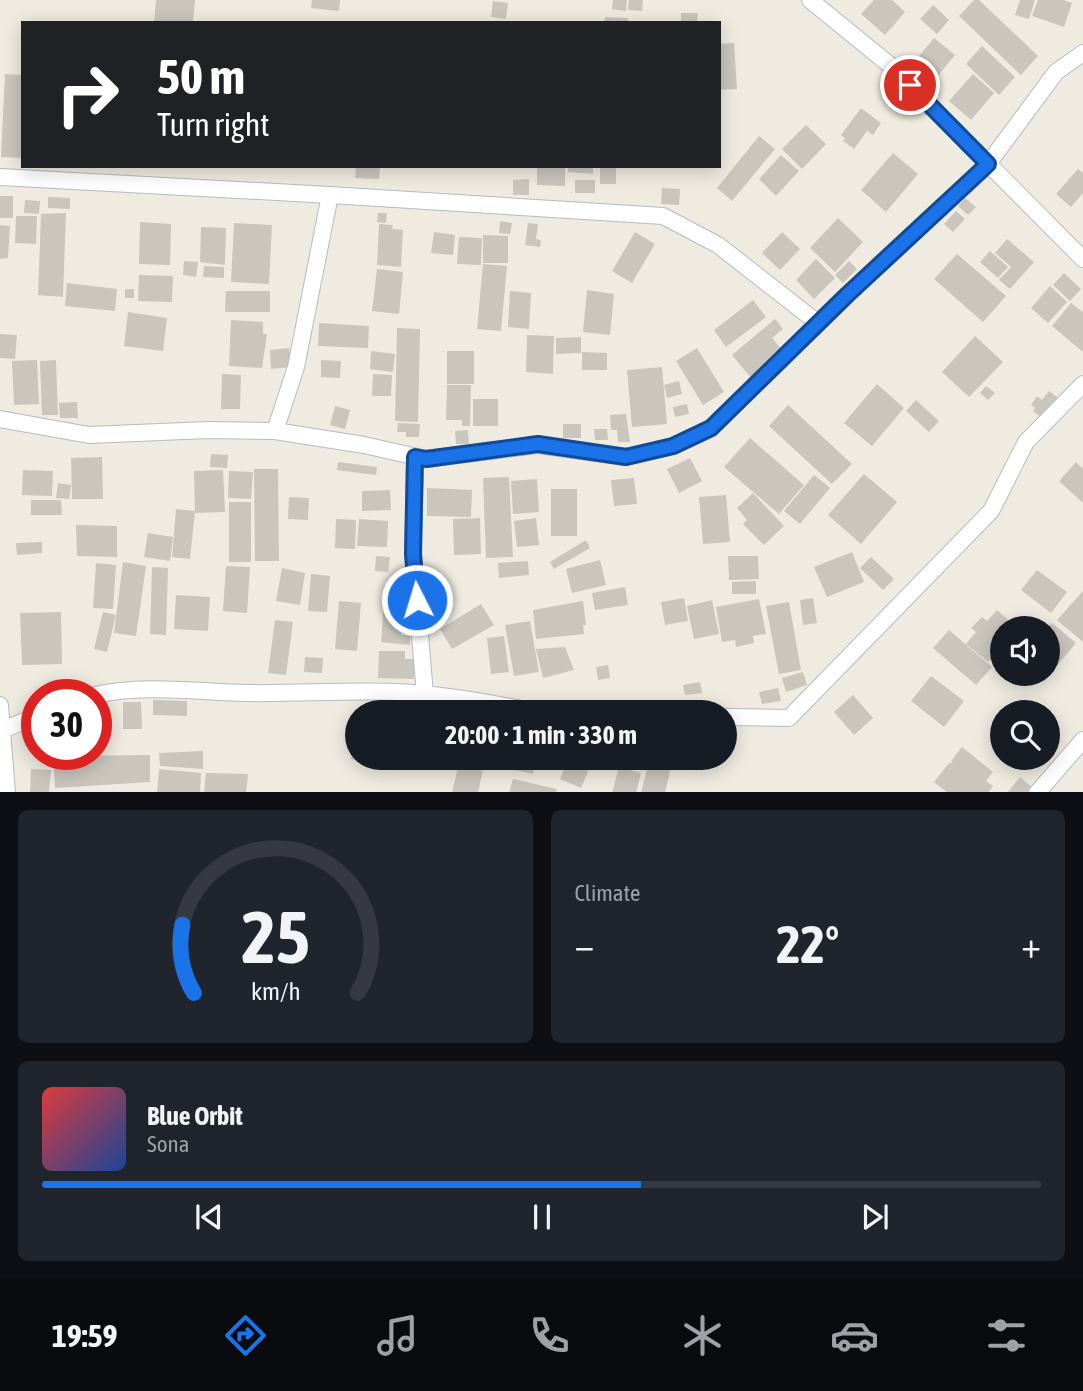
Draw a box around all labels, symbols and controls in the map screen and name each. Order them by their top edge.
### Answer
text: 50 m [157,48,245,104]
icon: right [42,49,133,140]
pin [880,55,940,115]
icon: arrive [891,66,929,104]
text: Turn right [157,106,270,143]
position arrow [380,563,454,637]
map controls [990,616,1060,770]
button: sound [990,616,1060,686]
speed limit sign: 30 [21,679,112,770]
button: search [990,700,1060,770]
text: 20:00 · 1 min · 330 m [445,720,637,750]
text: Climate [575,880,640,906]
text: 25 [241,895,309,978]
text: 22° [776,914,839,974]
text: − [575,923,594,966]
text: + [1021,923,1041,966]
text: km/h [250,976,300,1004]
text: Blue Orbit [147,1101,243,1131]
text: Sona [147,1131,189,1157]
icon: previous [190,1198,228,1236]
icon: pause [523,1198,561,1236]
icon: next [856,1198,894,1236]
icon: directions [221,1311,270,1360]
icon: music [373,1311,422,1360]
icon: phone [525,1311,574,1360]
icon: climate [678,1311,727,1360]
icon: car [830,1311,879,1360]
icon: filters [982,1311,1031,1360]
text: 19:59 [52,1317,118,1354]

